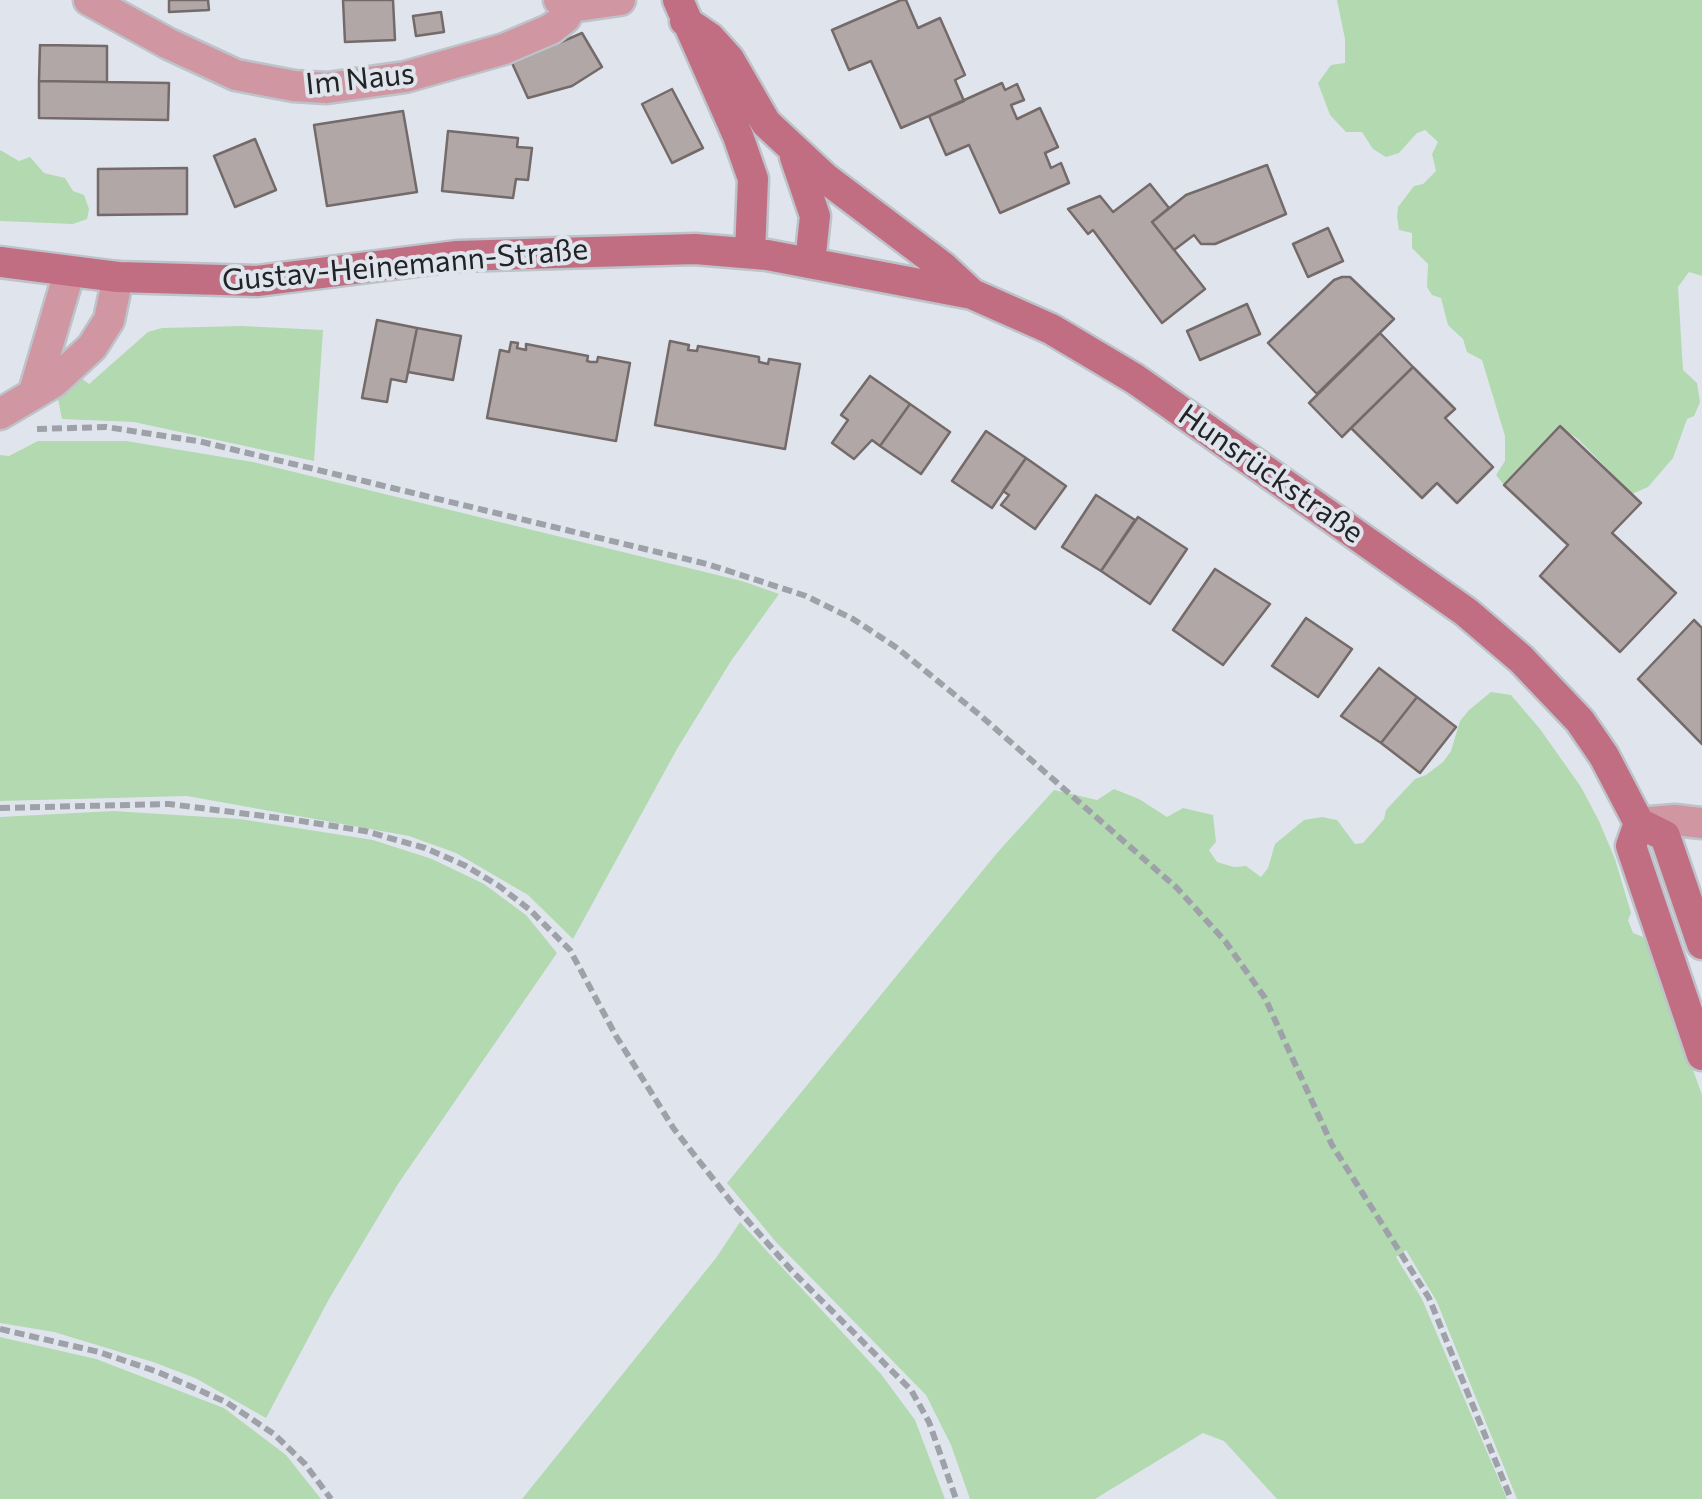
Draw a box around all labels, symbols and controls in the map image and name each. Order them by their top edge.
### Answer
street label: Im Naus [304,55,416,103]
street label: Gustav-Heinemann-Straße [221,231,589,299]
street label: Hunsrückstraße [1172,397,1370,551]

